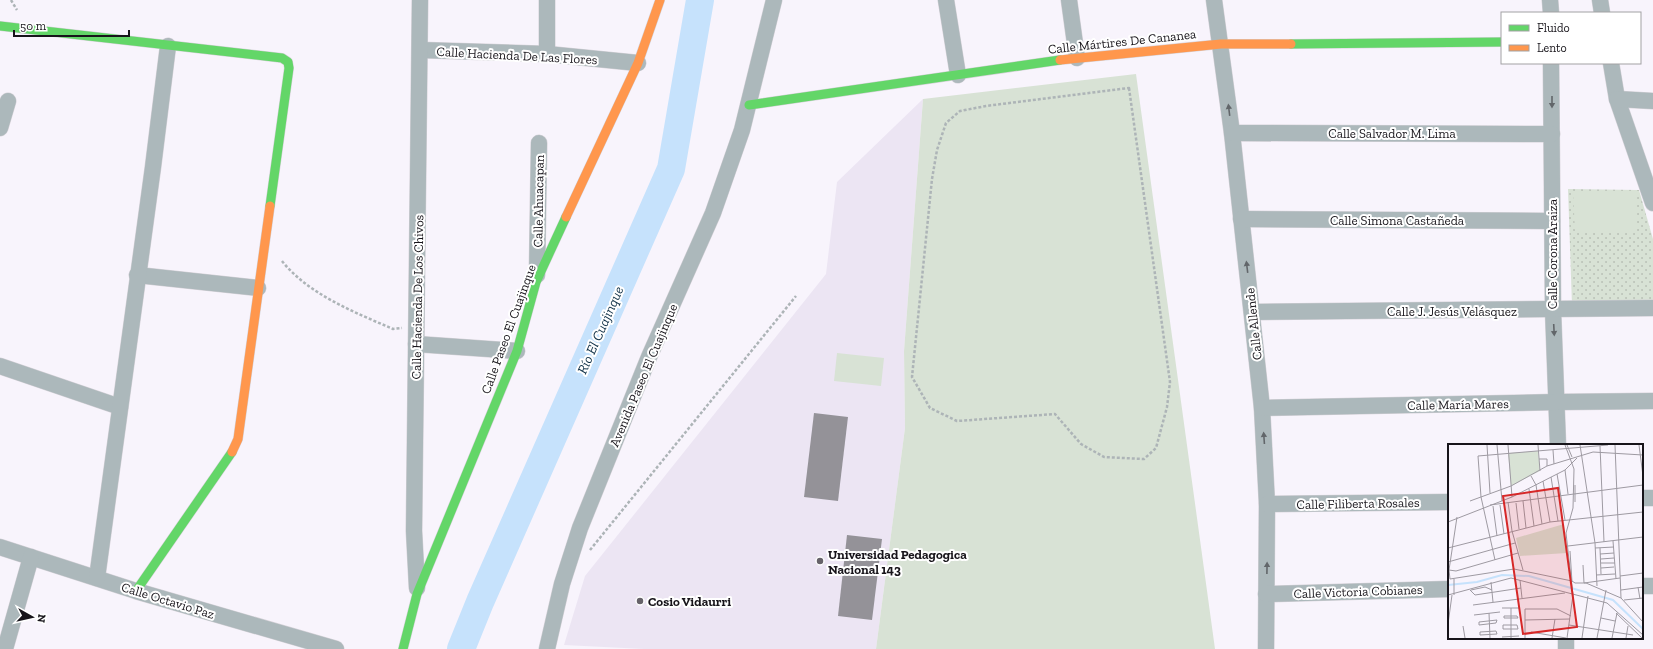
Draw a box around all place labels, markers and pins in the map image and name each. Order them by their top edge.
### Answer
place label: Universidad Pedagogica Nacional 143 [828,547,967,577]
marker: Universidad Pedagogica Nacional 143 [815,556,825,566]
place label: Cosio Vidaurri [648,594,731,609]
marker: Cosio Vidaurri [635,596,645,606]

